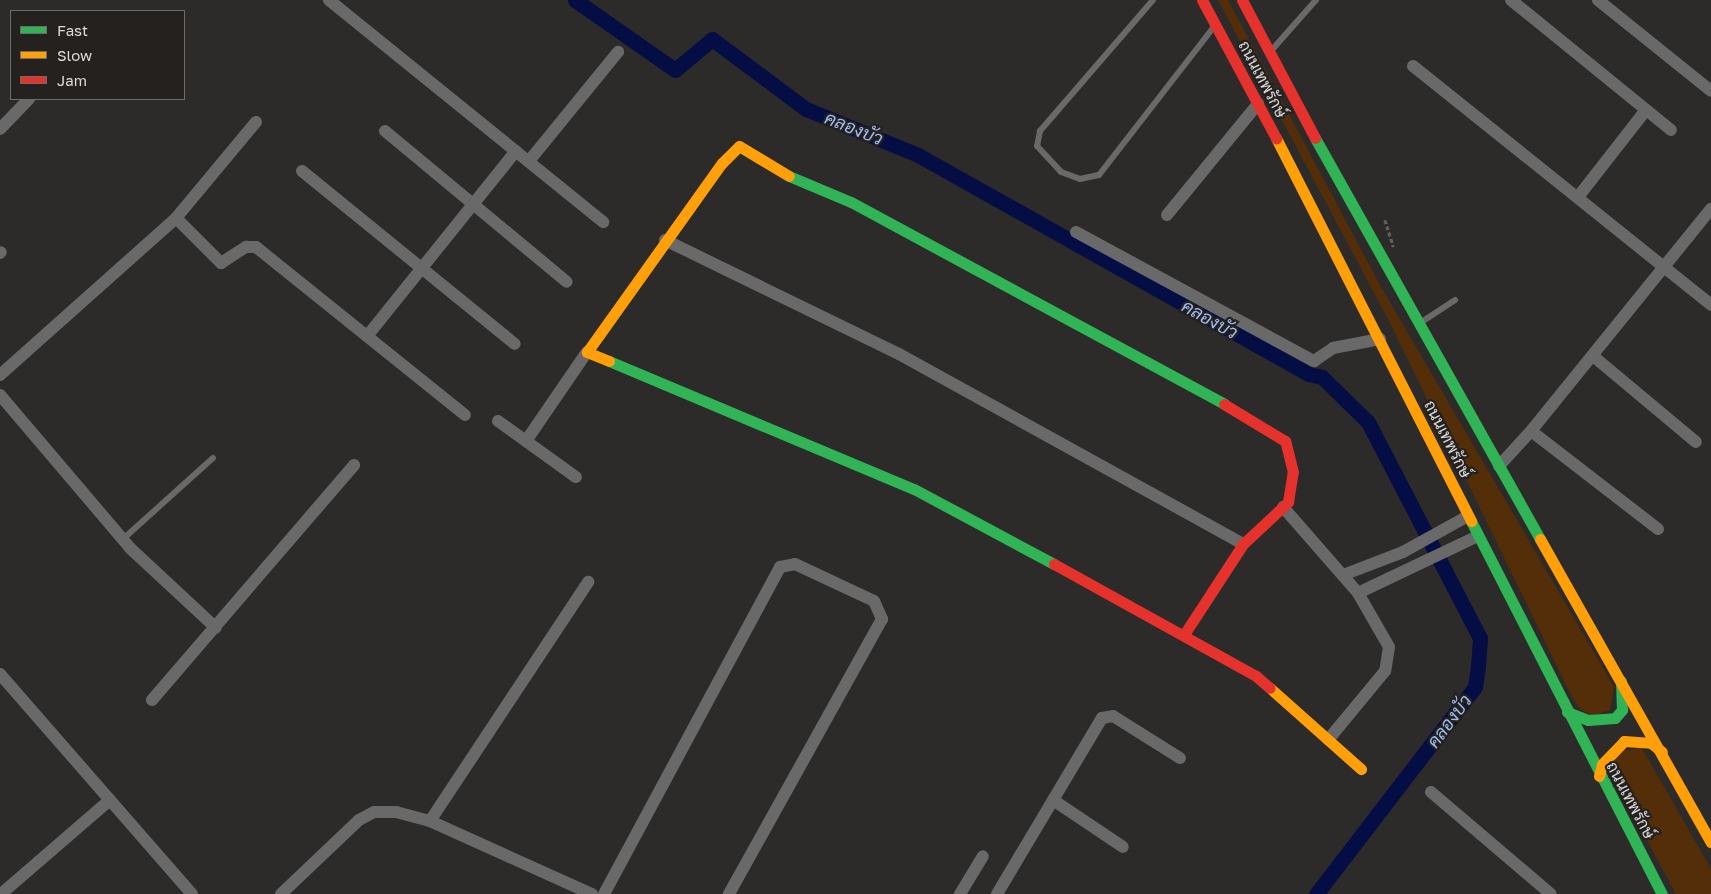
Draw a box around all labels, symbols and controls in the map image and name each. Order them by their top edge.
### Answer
legend [10,10,185,100]
text: Fast [57,21,88,39]
street label: ถนนเทพรักษ์ [1235,37,1291,121]
text: Slow [57,46,92,64]
text: Jam [57,71,87,89]
water label: คลองบัว [822,107,886,149]
water label: คลองบัว [1178,295,1242,343]
street label: ถนนเทพรักษ์ [1420,397,1476,481]
water label: คลองบัว [1422,690,1476,752]
street label: ถนนเทพรักษ์ [1603,758,1659,842]

